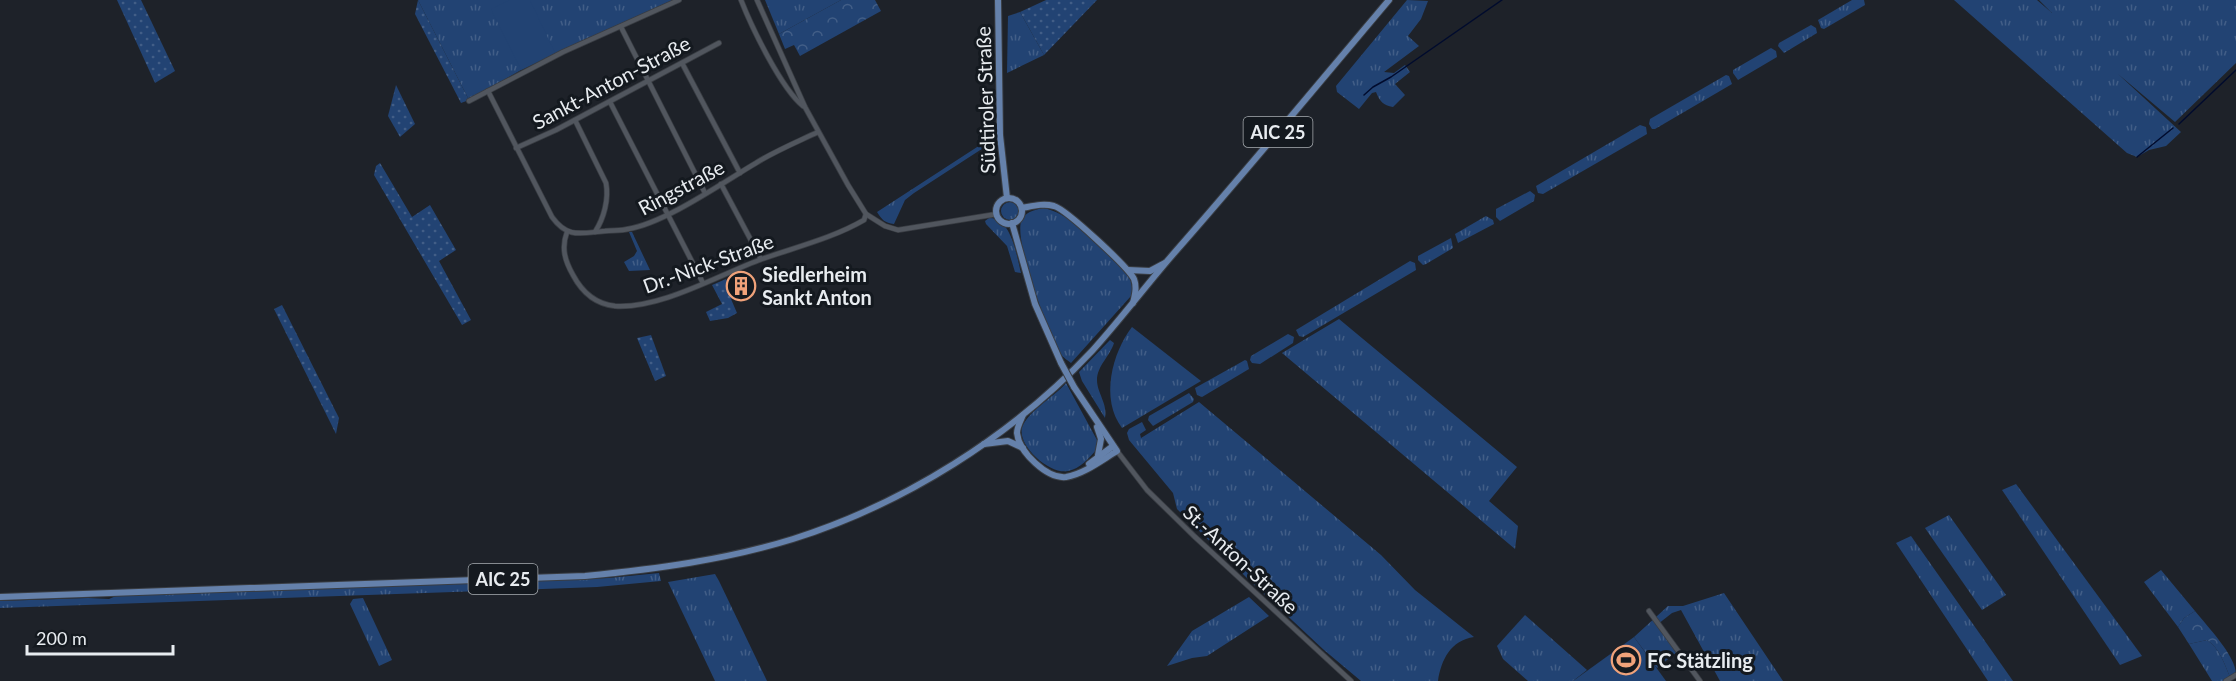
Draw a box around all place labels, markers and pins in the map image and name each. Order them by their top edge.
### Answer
place label: Siedlerheim Sankt Anton [762,262,872,309]
building icon: Siedlerheim Sankt Anton [725,270,757,302]
sports icon: FC Stätzling [1610,644,1642,676]
place label: FC Stätzling [1647,648,1753,672]

